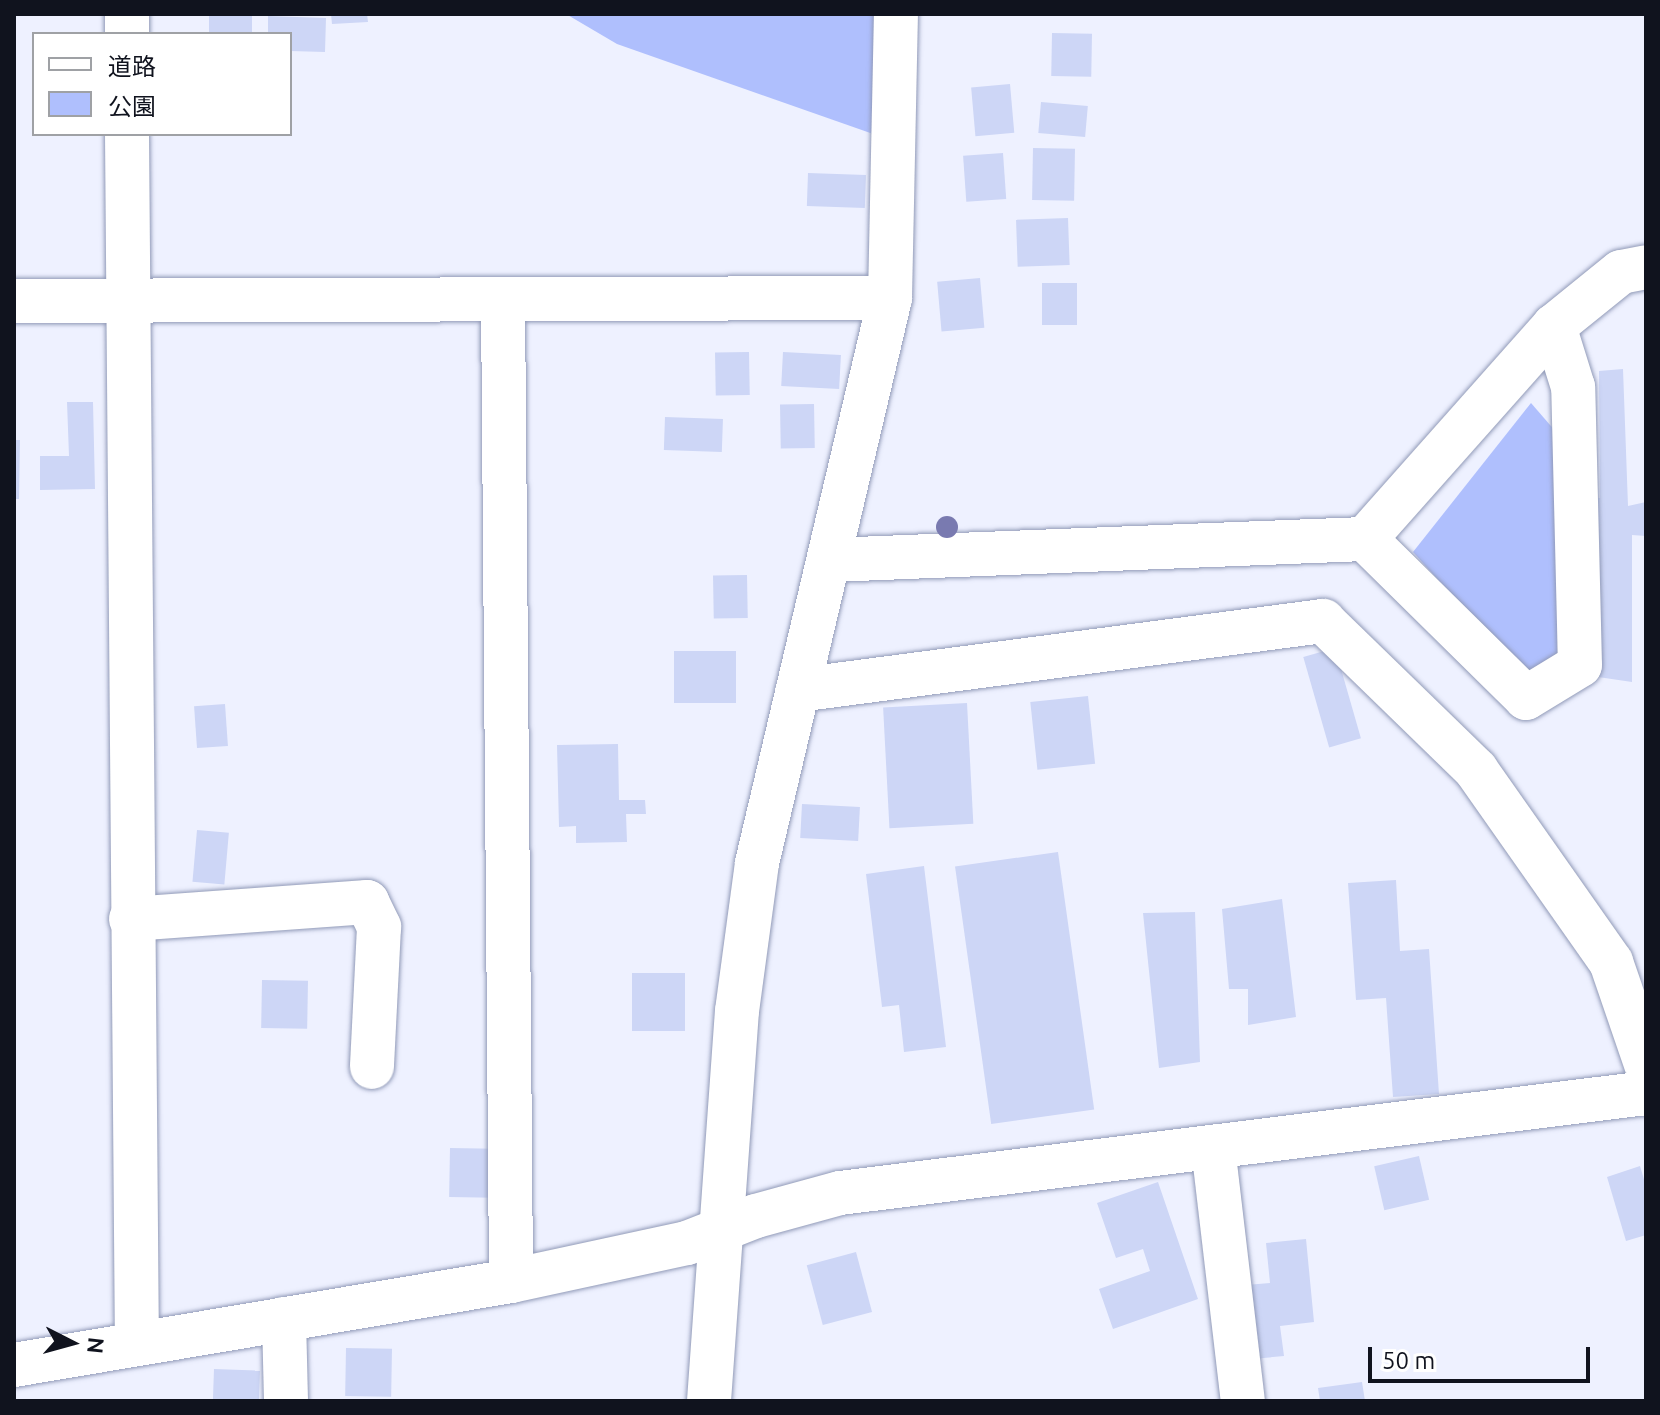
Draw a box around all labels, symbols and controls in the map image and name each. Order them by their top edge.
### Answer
legend [32,32,292,136]
text: 道路 [108,53,156,80]
text: 公園 [108,93,156,120]
north arrow [32,1303,112,1383]
scale bar [1372,1331,1594,1381]
text: N [83,1336,110,1355]
text: 50 m [1382,1347,1435,1374]

